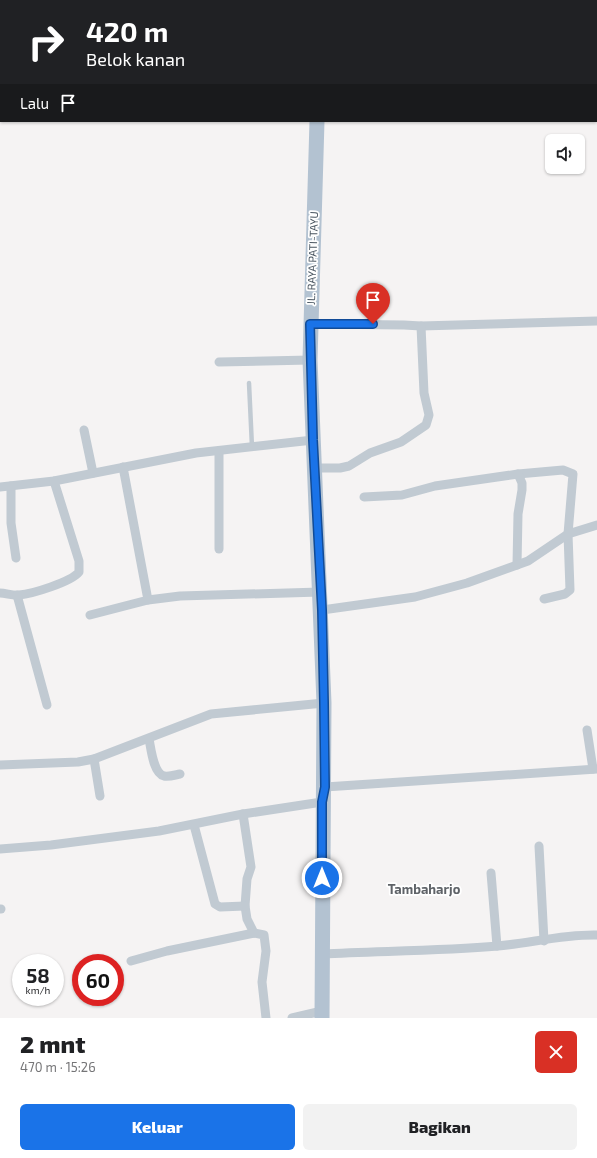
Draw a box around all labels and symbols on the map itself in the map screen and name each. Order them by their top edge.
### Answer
street label: JL. RAYA PATI-TAYU [304,211,320,305]
pin [356,283,390,324]
position arrow [301,857,343,899]
district label: Tambaharjo [388,881,461,897]
speed limit sign: 60 [72,954,124,1006]

